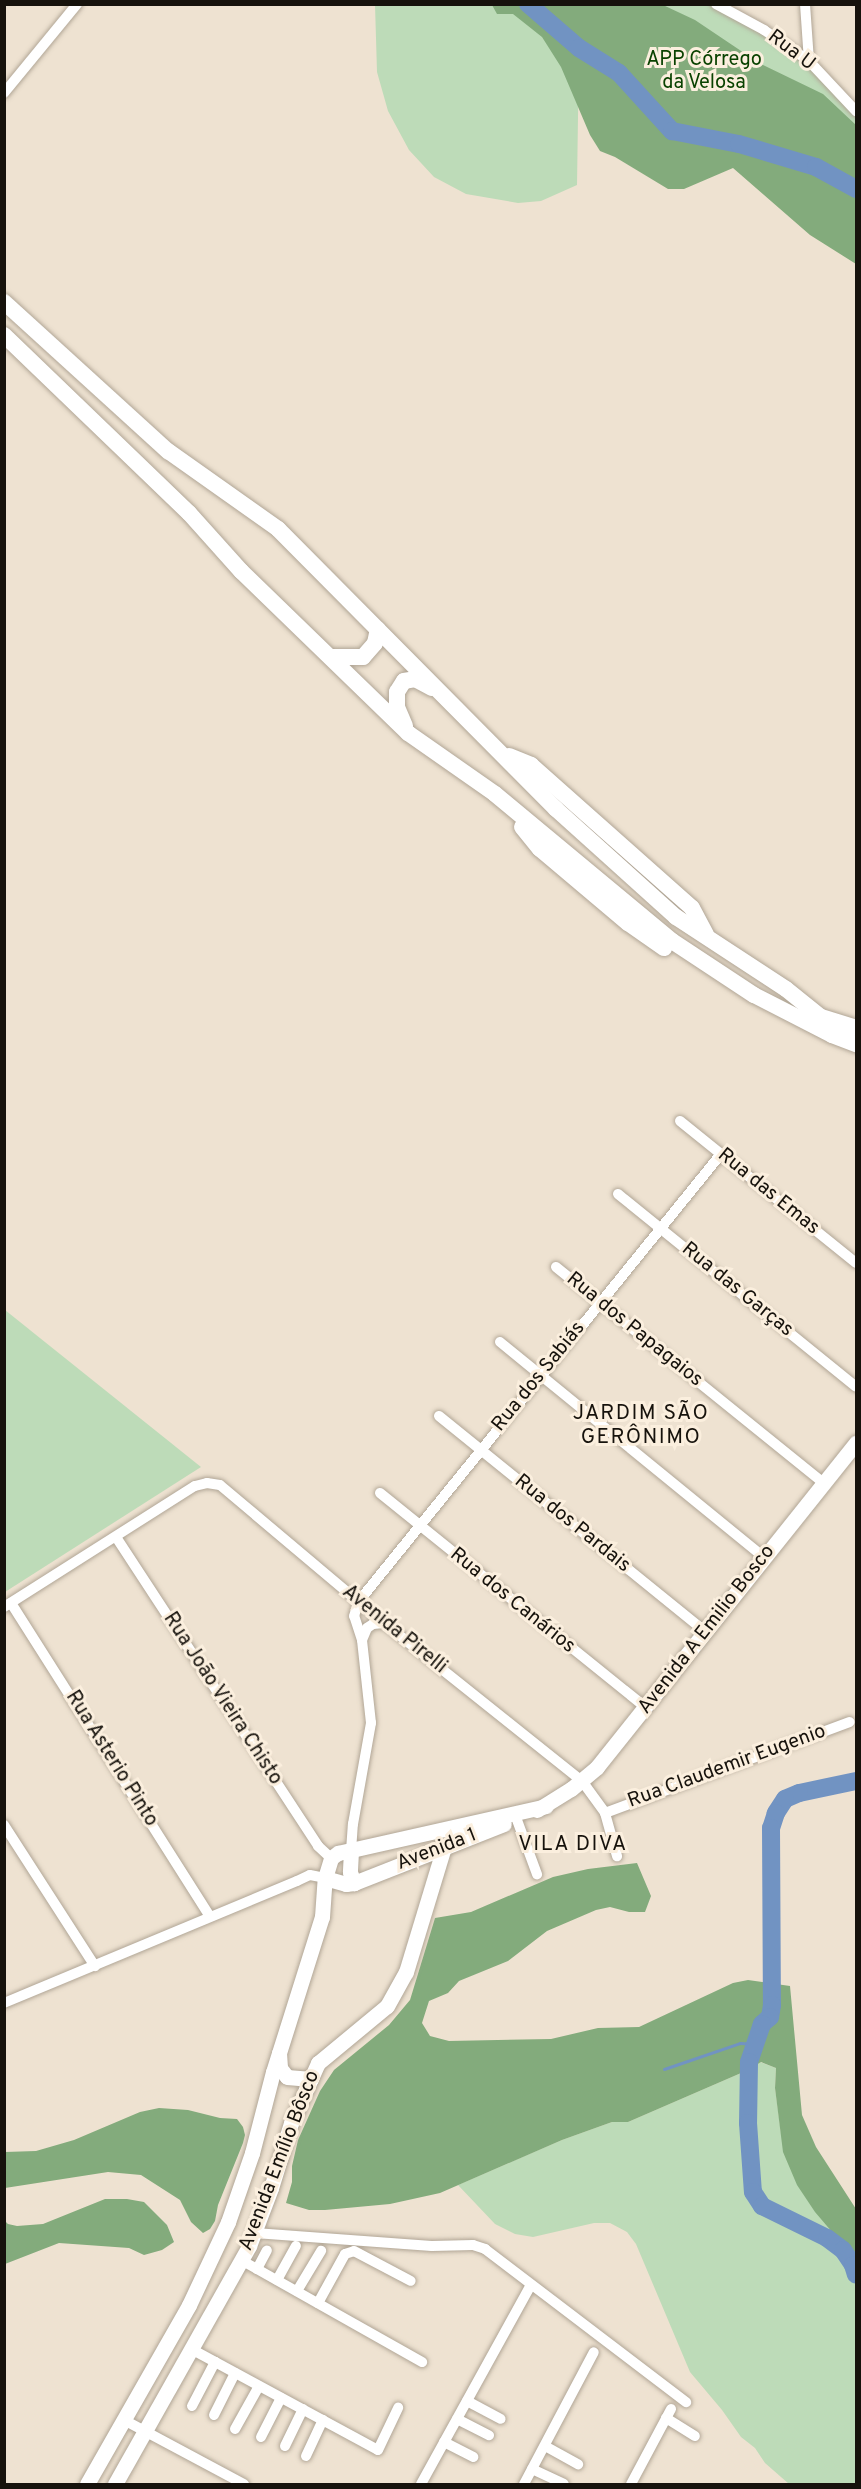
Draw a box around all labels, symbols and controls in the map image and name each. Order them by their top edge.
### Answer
street label: Rua U [762,25,820,77]
park label: APP Córrego da Velosa [646,49,762,96]
street label: Rua das Emas [712,1144,824,1240]
street label: Rua das Garças [676,1238,798,1342]
street label: Rua dos Papagaios [561,1268,707,1392]
street label: Rua dos Sabiás [487,1317,591,1437]
district label: JARDIM SÃO GERÔNIMO [573,1401,709,1451]
street label: Rua dos Pardais [509,1470,635,1578]
street label: Avenida A Emilio Bosco [633,1540,781,1720]
street label: Rua dos Canários [444,1543,580,1659]
street label: Avenida Pirelli [337,1580,451,1680]
street label: Rua João Vieira Chisto [157,1608,287,1790]
street label: Rua Asterio Pinto [59,1686,163,1832]
street label: Rua Claudemir Eugenio [625,1720,829,1814]
street label: Avenida 1 [394,1824,480,1876]
district label: VILA DIVA [518,1832,628,1858]
street label: Avenida Emílio Bôsco [235,2067,325,2255]

